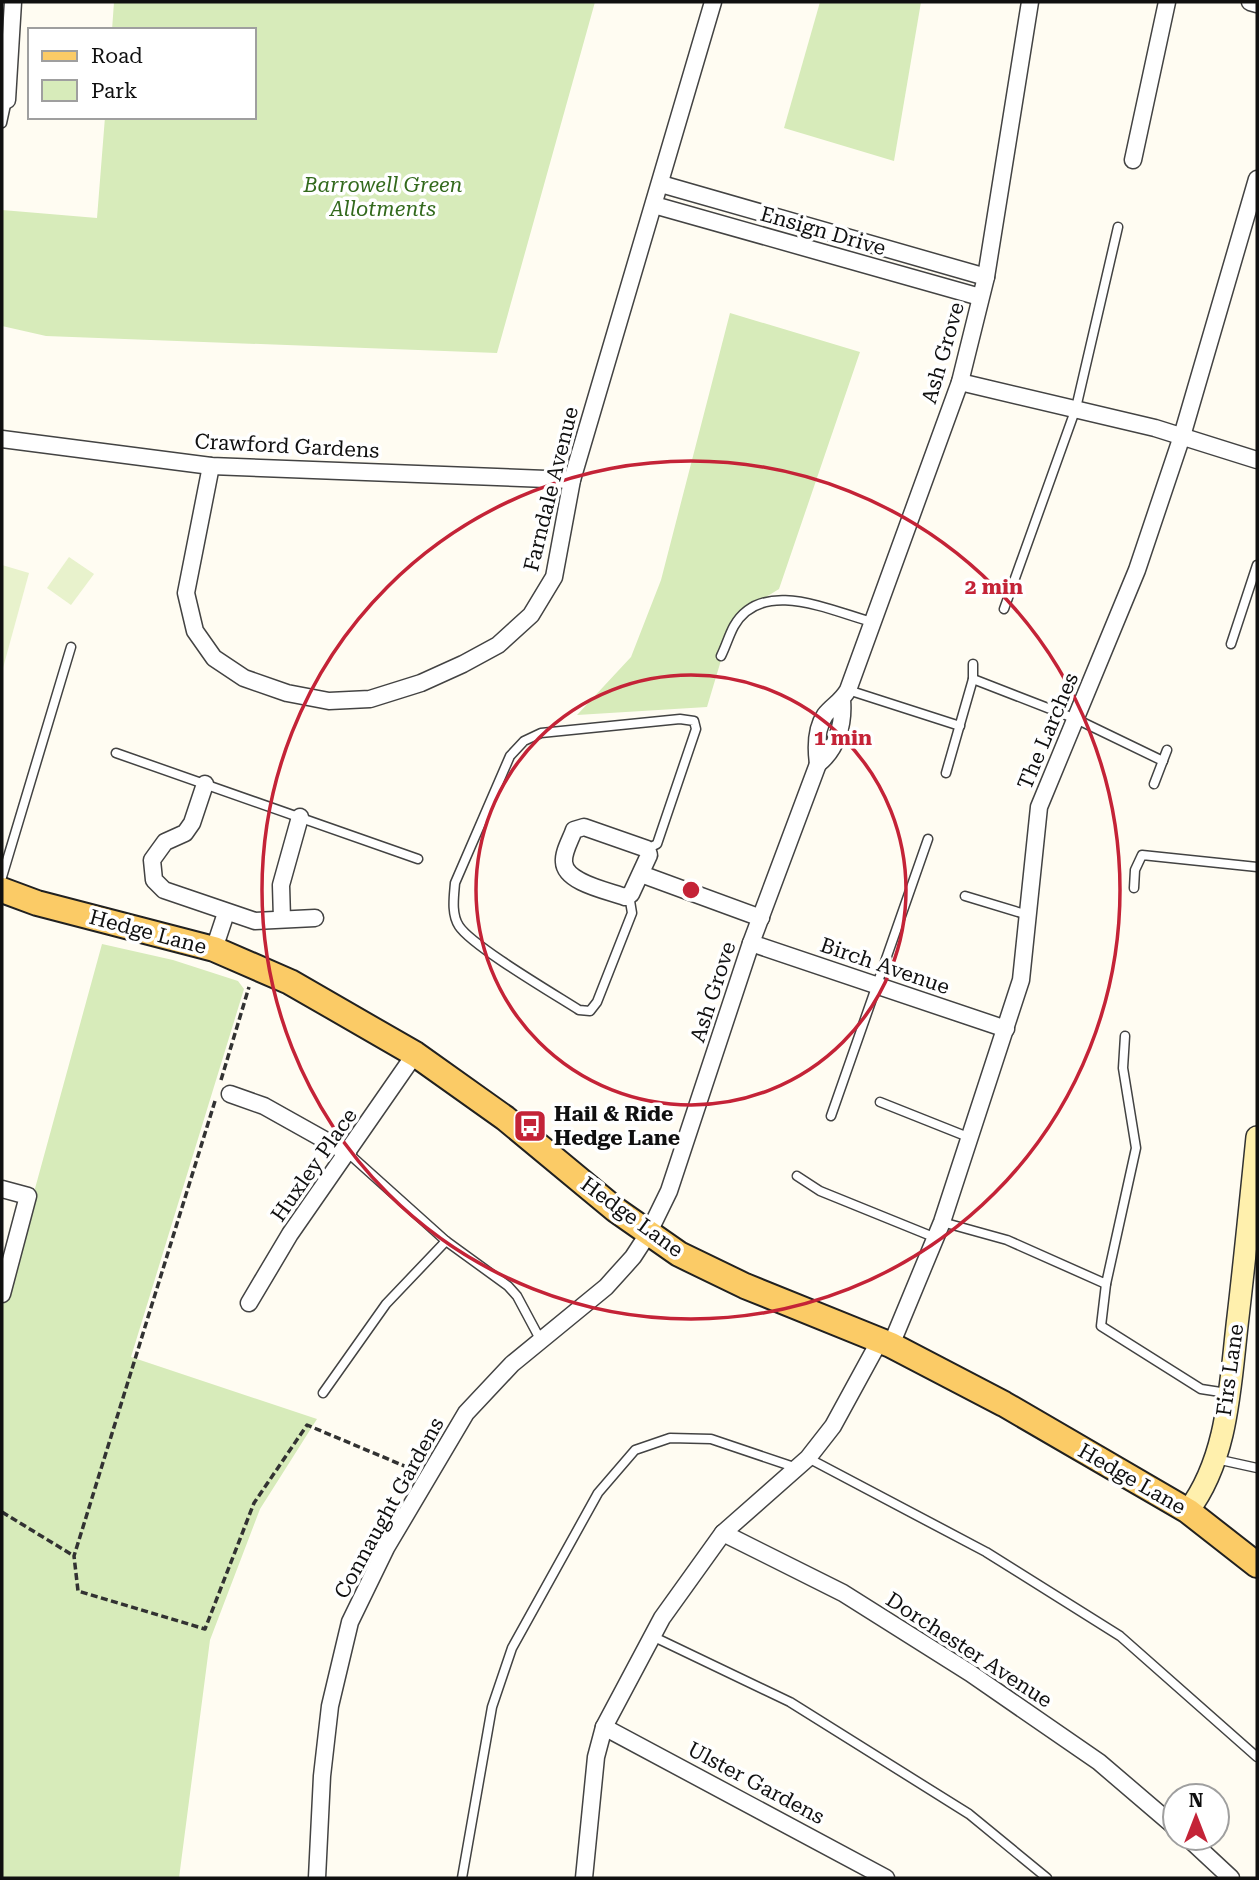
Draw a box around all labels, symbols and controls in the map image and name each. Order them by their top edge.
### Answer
legend [28,28,256,119]
text: Road [91,44,143,68]
text: Park [91,79,137,103]
park label: Barrowell Green Allotments [302,173,463,221]
street label: Ensign Drive [758,202,888,260]
street label: Ash Grove [917,300,969,406]
street label: Farndale Avenue [519,404,583,574]
street label: Crawford Gardens [194,429,380,463]
text: 2 min [965,575,1023,599]
street label: The Larches [1013,669,1083,793]
text: 1 min [814,726,872,750]
centre of rings [679,878,703,902]
street label: Hedge Lane [87,905,209,959]
street label: Birch Avenue [817,933,953,999]
street label: Ash Grove [685,939,741,1045]
place label: Hail & Ride Hedge Lane [554,1102,680,1150]
street label: Huxley Place [266,1104,362,1226]
bus stop icon: Hail & Ride Hedge Lane [511,1107,549,1145]
street label: Hedge Lane [576,1172,688,1262]
street label: Firs Lane [1212,1322,1248,1418]
street label: Connaught Gardens [329,1413,449,1603]
street label: Hedge Lane [1074,1439,1190,1519]
street label: Dorchester Avenue [882,1587,1056,1713]
street label: Ulster Gardens [683,1737,829,1829]
north arrow [1161,1782,1231,1852]
text: N [1189,1789,1204,1812]

